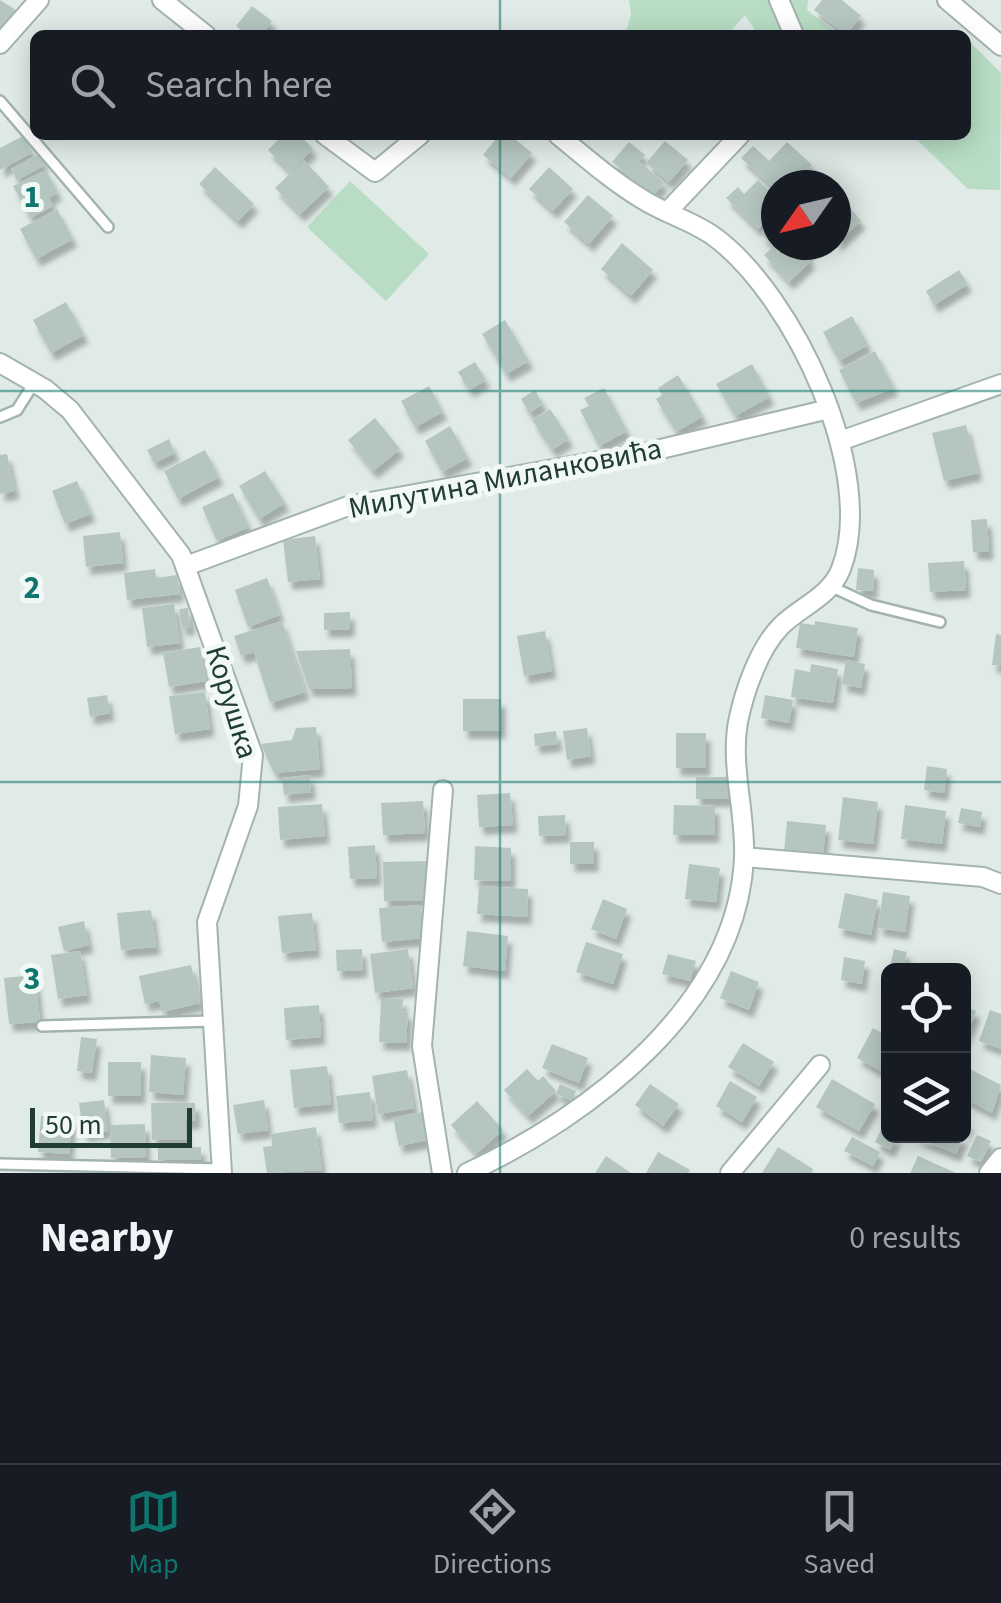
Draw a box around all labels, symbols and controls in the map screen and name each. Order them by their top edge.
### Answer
search box [30,30,971,140]
icon: search [65,58,120,113]
text: Search here [145,58,332,112]
north arrow [761,170,851,260]
text: 1 [24,174,40,220]
street label: Милутина Миланковића [345,427,665,530]
text: 2 [24,565,40,611]
street label: Корушка [194,640,269,764]
text: 3 [24,956,40,1002]
map controls [881,963,971,1143]
button: locate [881,963,971,1053]
button: layers [881,1053,971,1143]
scale bar [30,1103,192,1148]
text: 50 m [45,1105,102,1145]
text: Nearby [40,1208,174,1268]
text: 0 results [849,1215,961,1261]
tab: Map [126,1484,181,1584]
tab: Directions [433,1484,552,1584]
tab: Saved [804,1484,875,1584]

